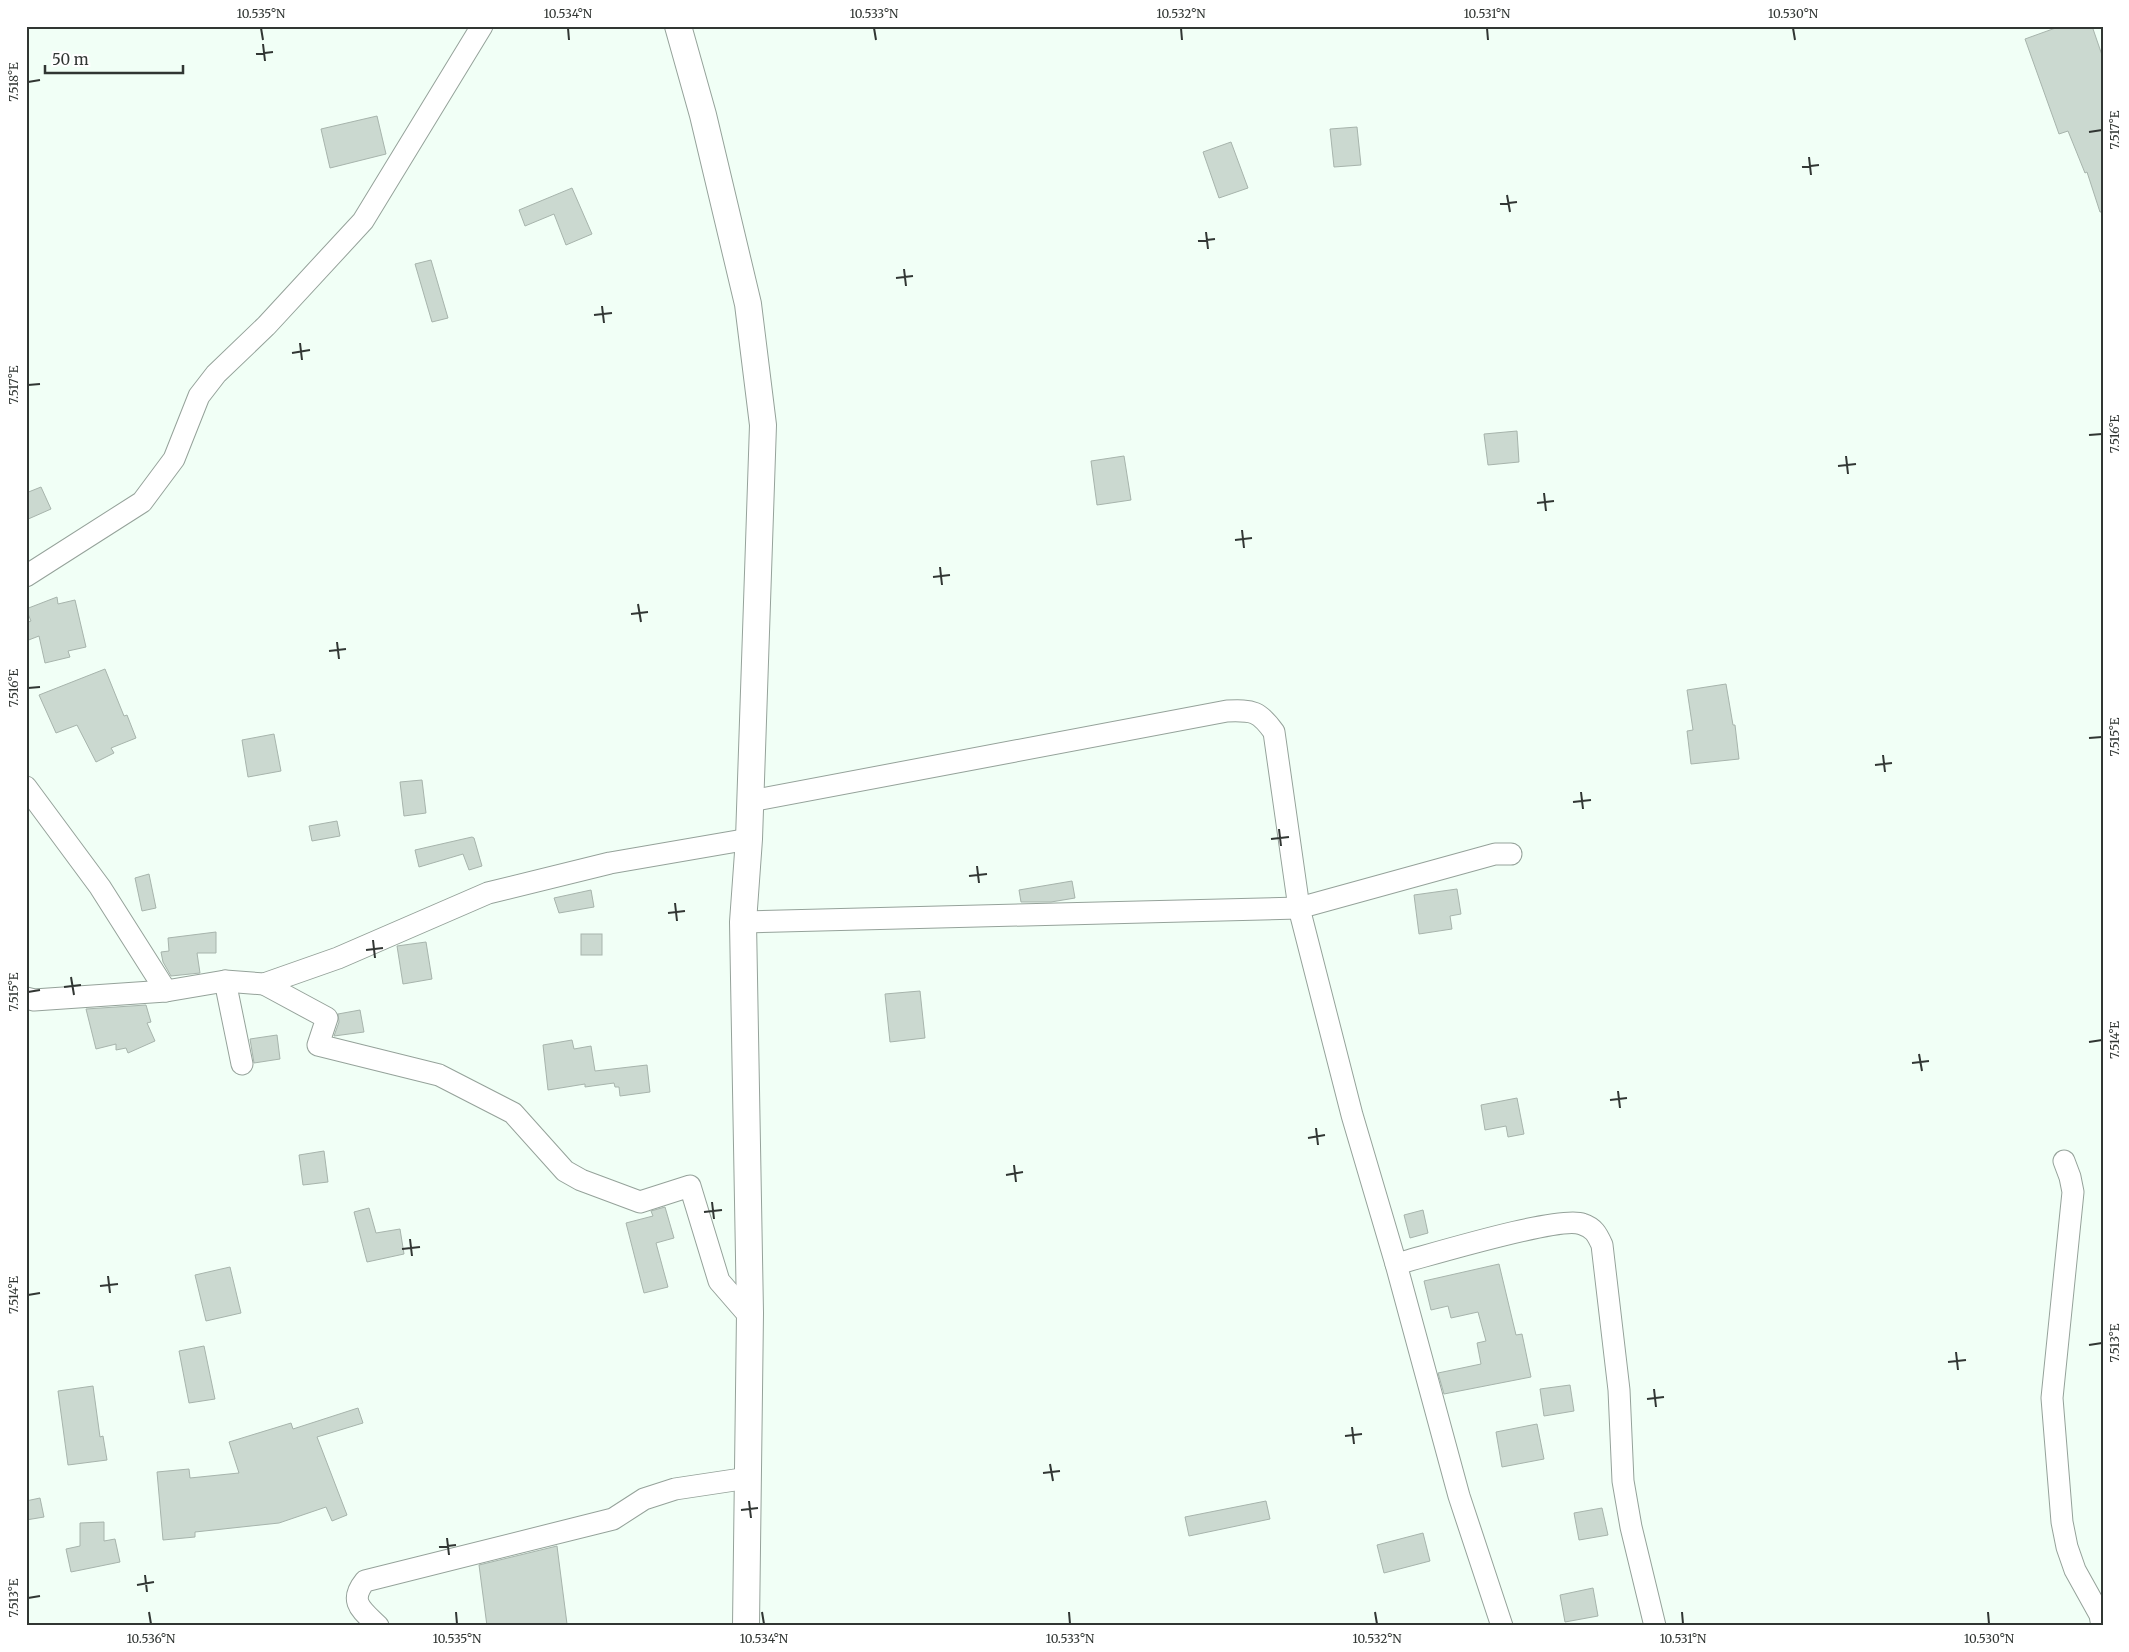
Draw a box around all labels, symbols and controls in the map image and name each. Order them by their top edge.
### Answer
text: 10.535°N [237,6,286,21]
text: 10.534°N [544,6,593,21]
text: 10.533°N [850,6,899,21]
text: 10.532°N [1157,6,1206,21]
text: 10.531°N [1464,6,1511,21]
text: 10.530°N [1768,6,1819,21]
scale bar [45,42,182,74]
text: 50 m [52,50,89,69]
text: 7.518°E [6,62,21,102]
text: 7.517°E [2107,110,2122,149]
text: 7.517°E [6,365,21,404]
text: 7.516°E [2107,414,2122,453]
text: 7.516°E [6,668,21,707]
text: 7.515°E [2107,717,2122,756]
text: 7.515°E [6,972,21,1011]
text: 7.514°E [2107,1021,2122,1059]
text: 7.514°E [6,1276,21,1314]
text: 7.513°E [2107,1323,2122,1362]
text: 7.513°E [6,1578,21,1617]
text: 10.536°N [127,1631,176,1646]
text: 10.535°N [433,1631,482,1646]
text: 10.534°N [740,1631,789,1646]
text: 10.533°N [1046,1631,1095,1646]
text: 10.532°N [1353,1631,1402,1646]
text: 10.531°N [1660,1631,1707,1646]
text: 10.530°N [1964,1631,2015,1646]

